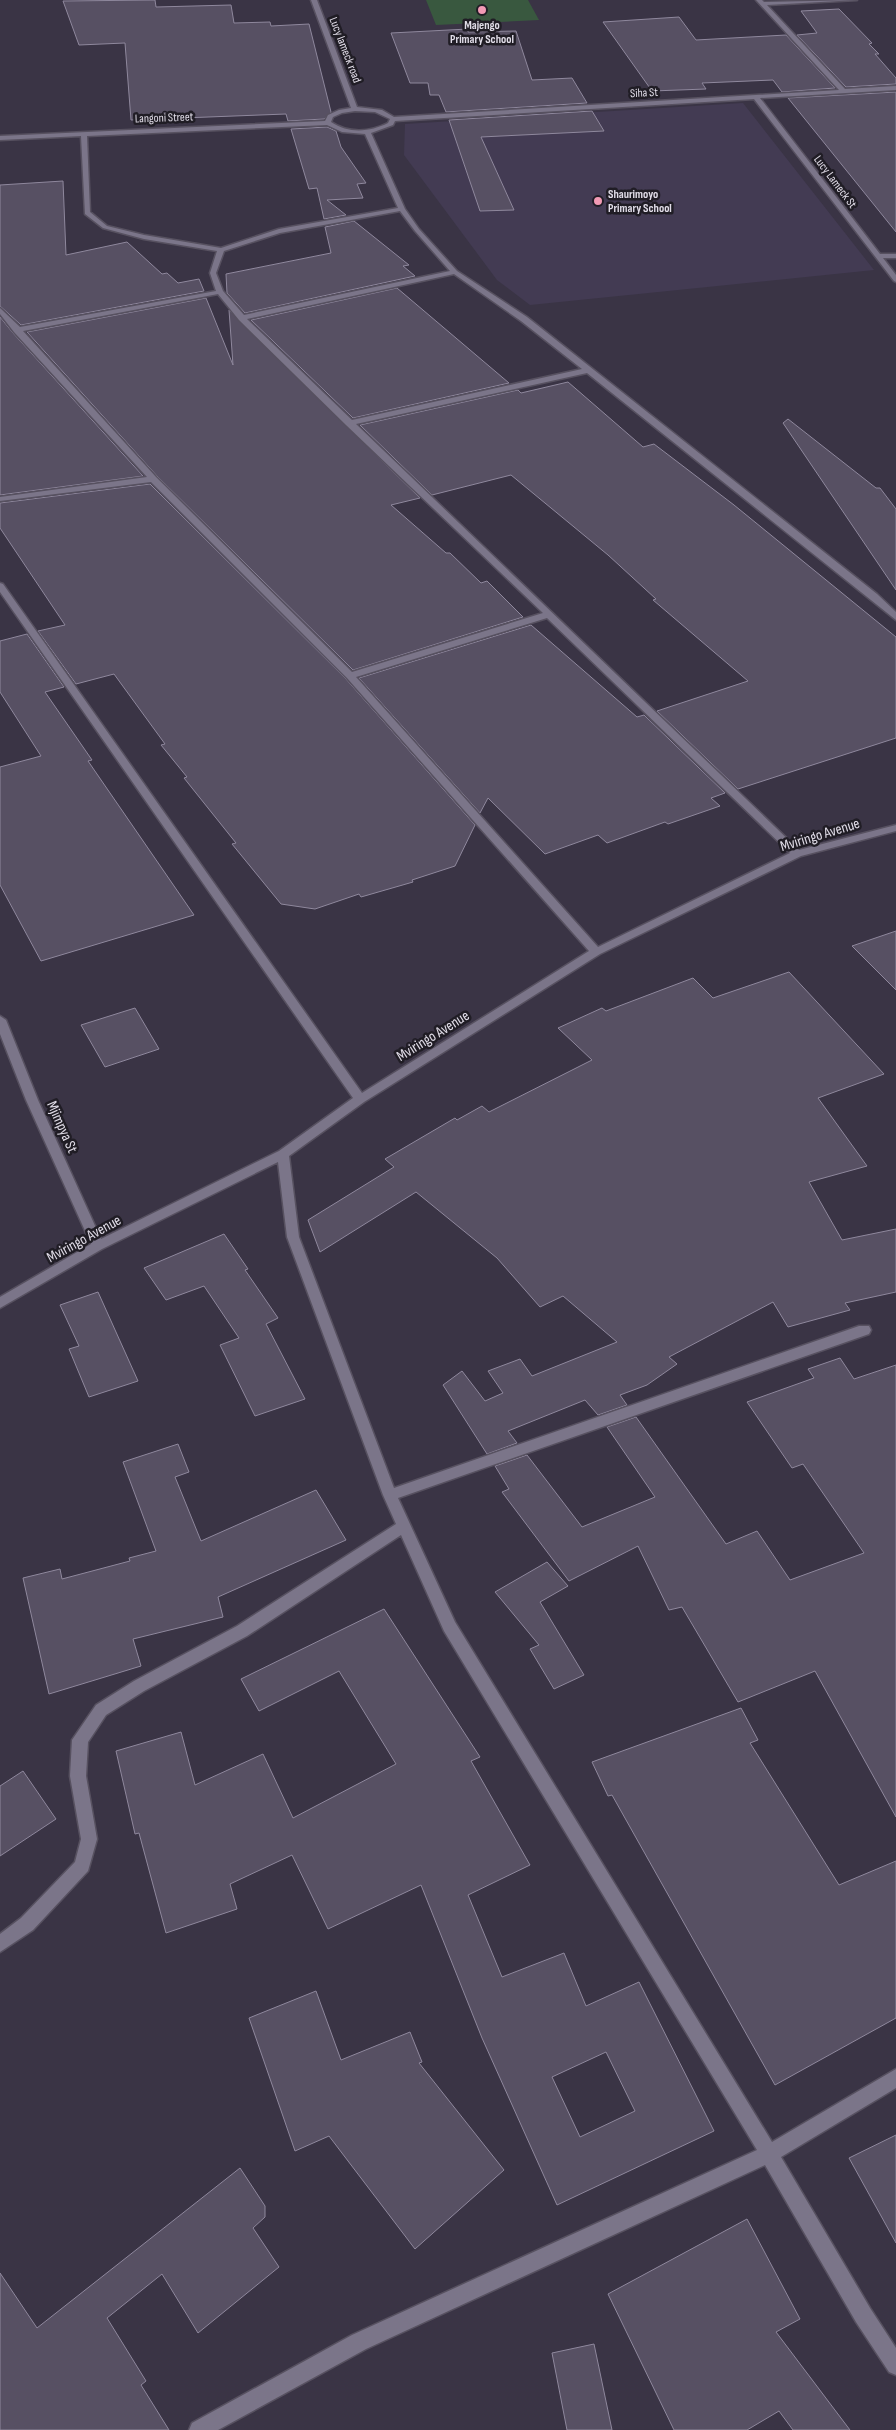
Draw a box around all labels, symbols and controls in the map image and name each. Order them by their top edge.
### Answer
marker: Majengo Primary School [476,4,488,16]
street label: Lucy lameck road [326,15,364,85]
place label: Majengo Primary School [450,18,514,47]
street label: Siha St [630,85,659,101]
street label: Langoni Street [134,109,194,127]
street label: Lucy Lameck St [810,153,860,212]
place label: Shaurimoyo Primary School [608,187,672,216]
marker: Shaurimoyo Primary School [592,195,604,207]
street label: Mviringo Avenue [778,814,862,856]
street label: Mviringo Avenue [393,1006,473,1066]
street label: Mjimpya St [42,1098,82,1156]
street label: Mviringo Avenue [43,1211,125,1267]

